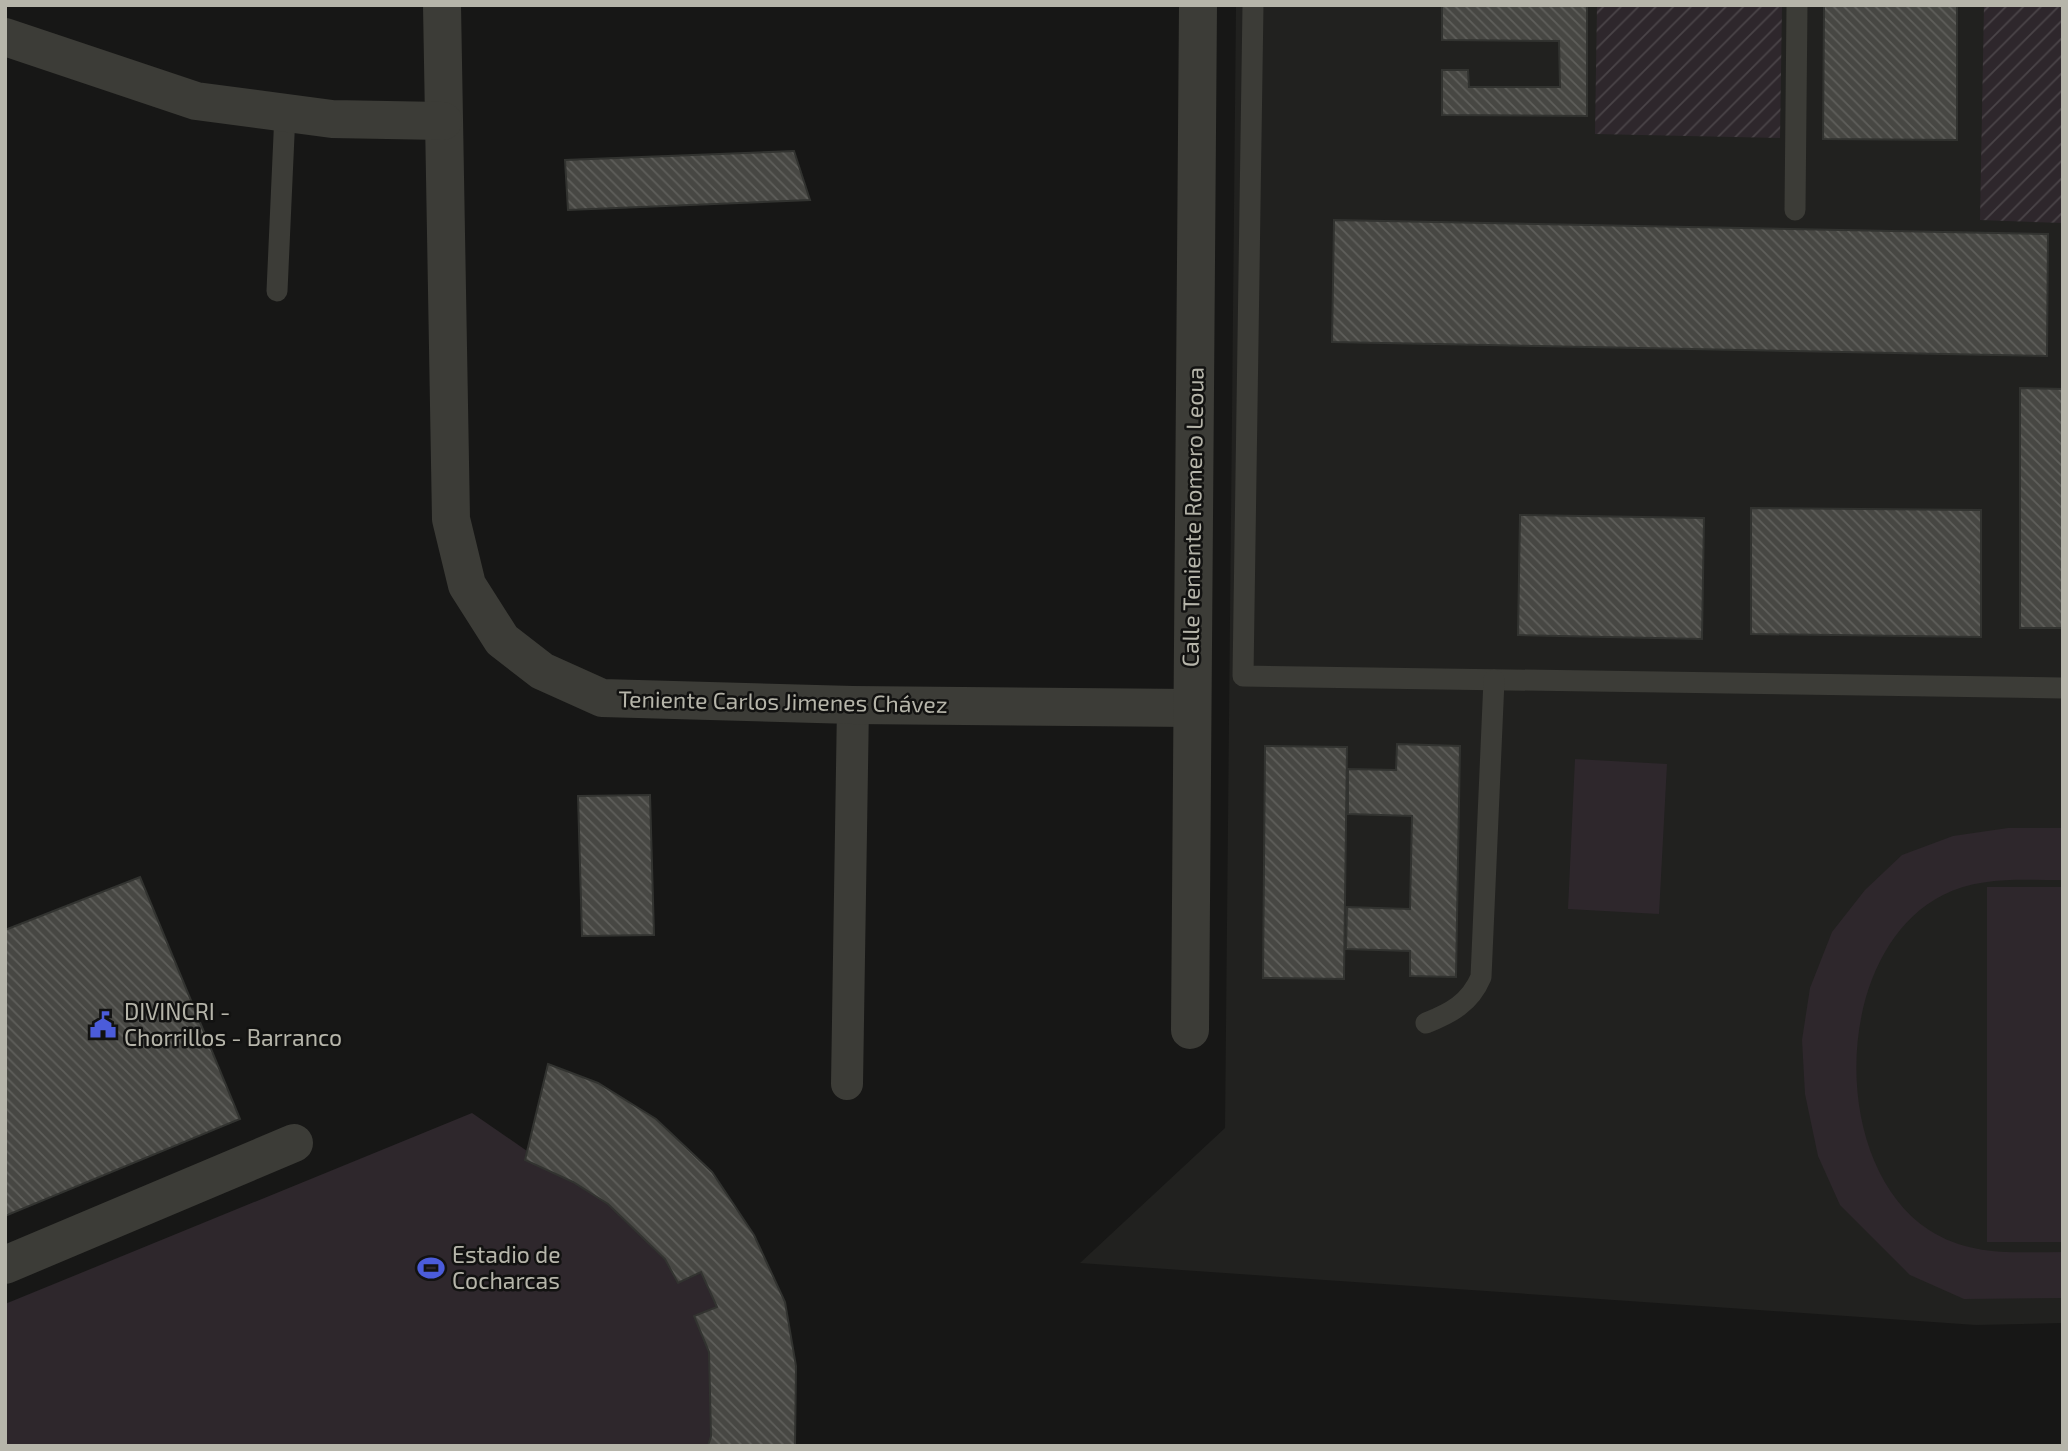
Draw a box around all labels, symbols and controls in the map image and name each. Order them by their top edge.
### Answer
street label: Calle Teniente Romero Leoua [1175,367,1209,667]
street label: Teniente Carlos Jimenes Chávez [618,684,948,718]
place label: DIVINCRI - Chorrillos - Barranco [124,997,342,1051]
public building icon: DIVINCRI - Chorrillos - Barranco [88,1010,118,1040]
place label: Estadio de Cocharcas [452,1240,561,1294]
sports icon: Estadio de Cocharcas [416,1253,446,1283]

